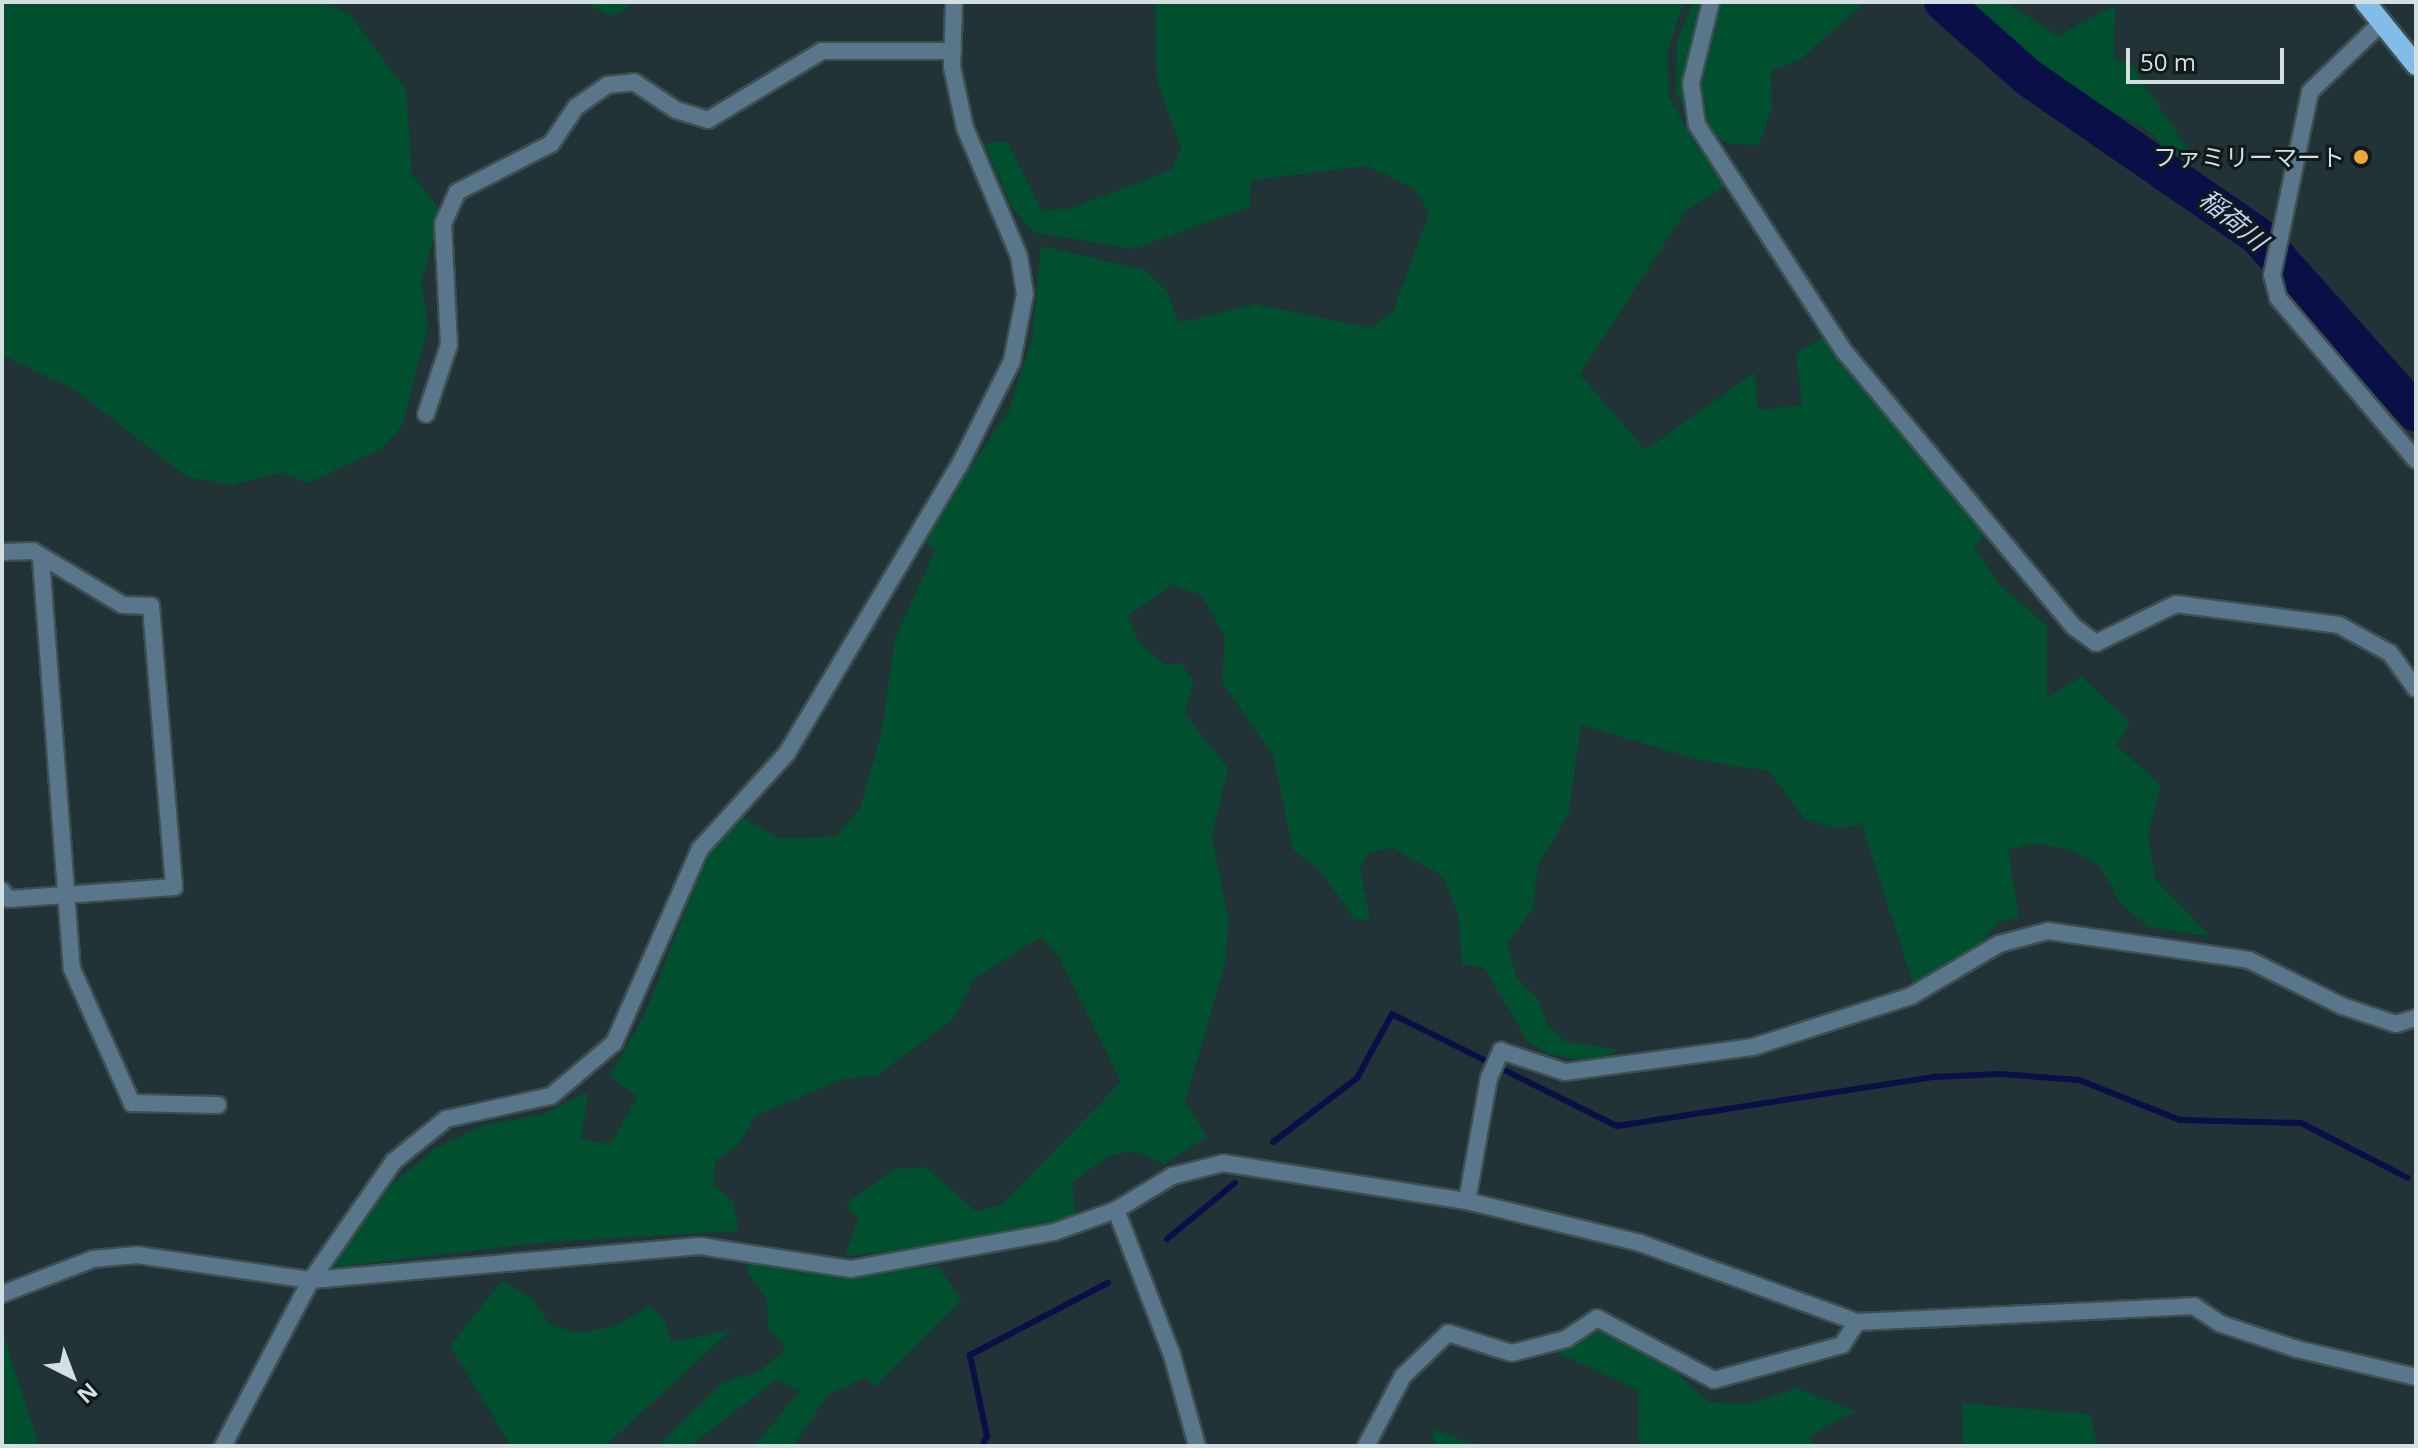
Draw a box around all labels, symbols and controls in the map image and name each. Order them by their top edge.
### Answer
scale bar [2130,32,2288,82]
text: 50 m [2140,45,2196,78]
place label: ファミリーマート [2153,143,2345,171]
marker: ファミリーマート [2352,148,2370,166]
water label: 稲荷川 [2193,183,2273,257]
north arrow [32,1336,112,1416]
text: N [71,1377,105,1411]

